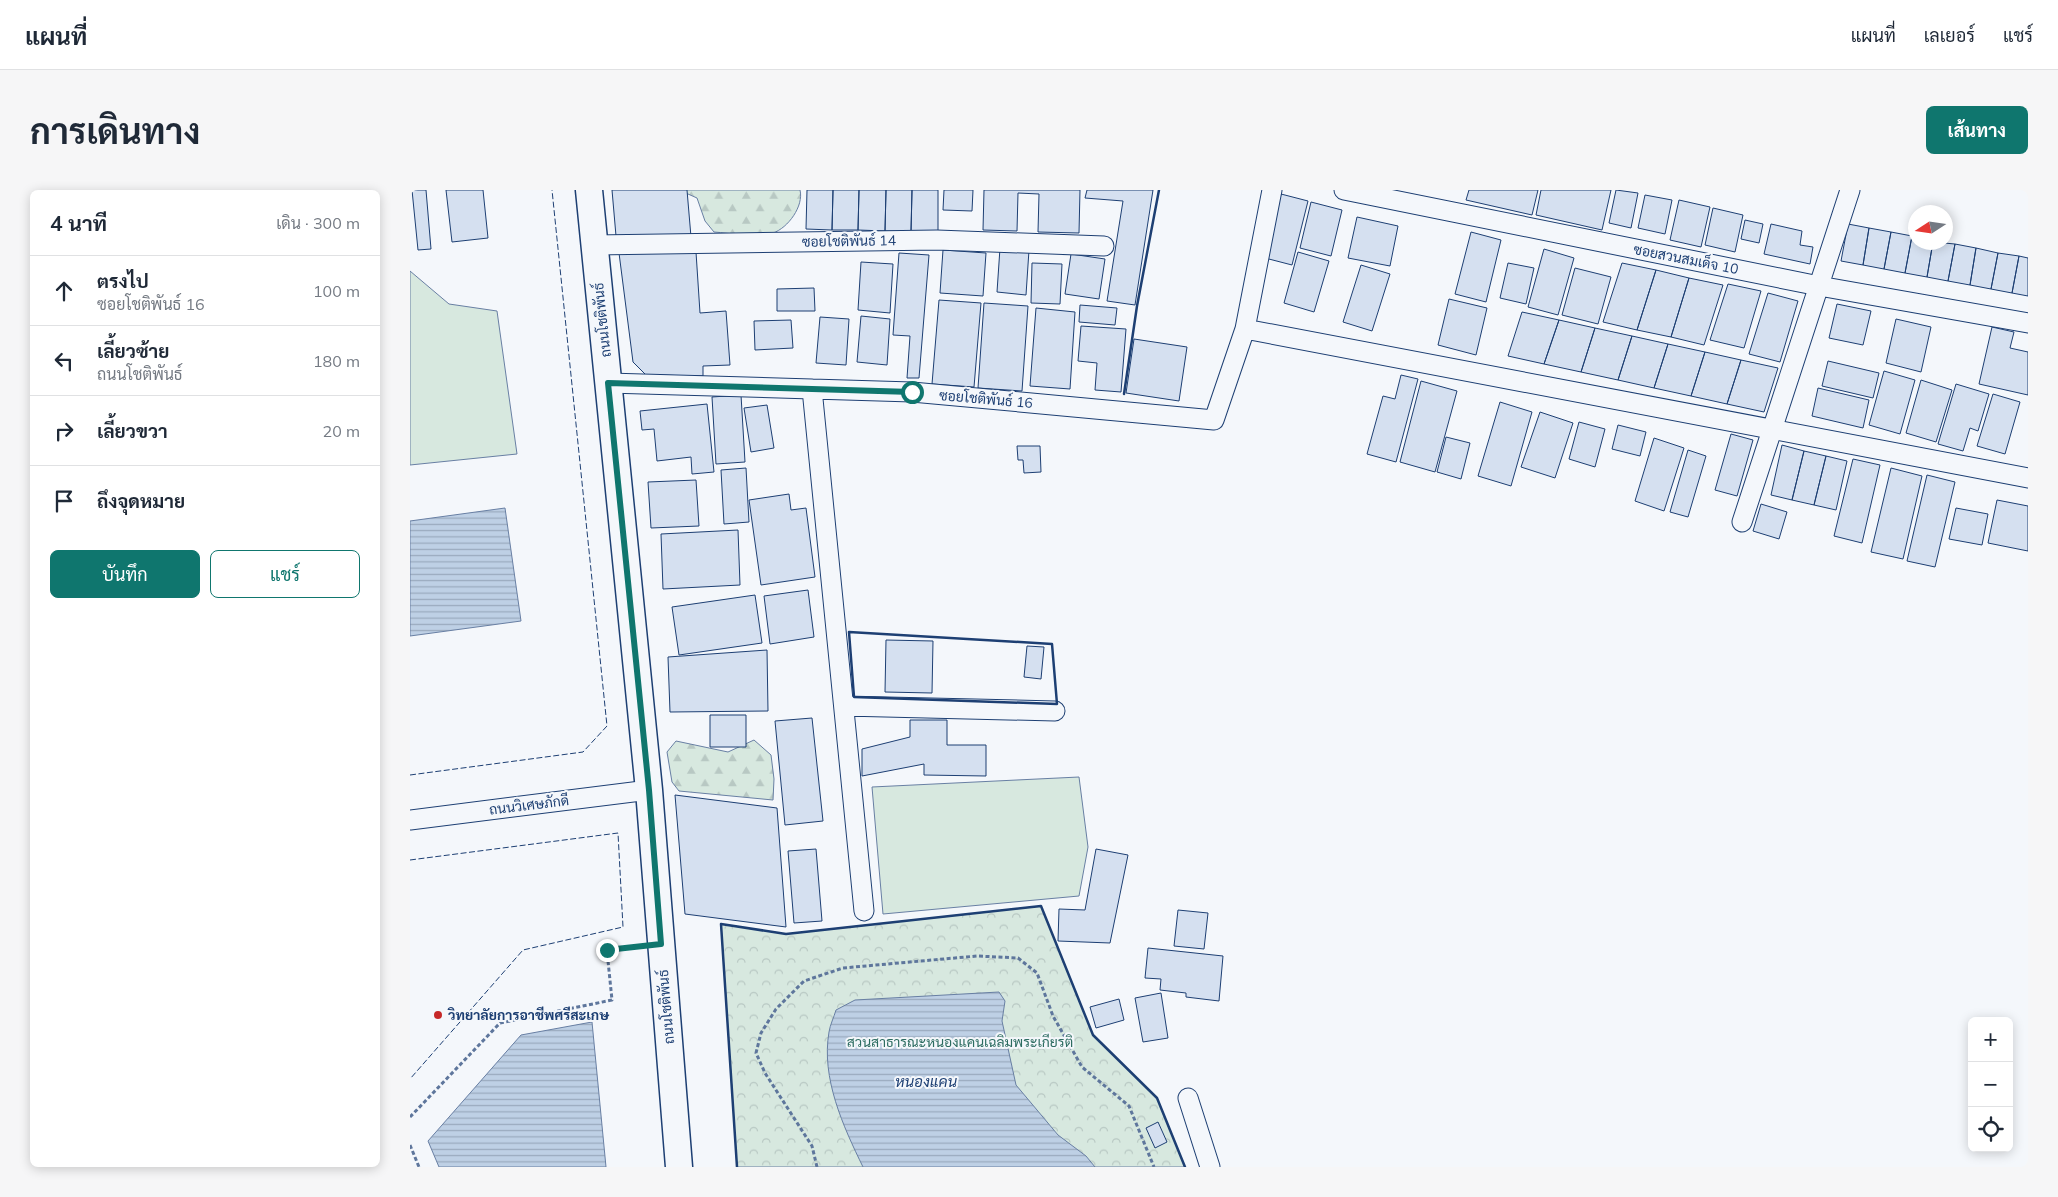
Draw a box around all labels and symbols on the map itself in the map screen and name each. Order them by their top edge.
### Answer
north arrow [1908,205,1953,250]
street label: ซอยโชติพันธ์ 14 [802,231,897,251]
street label: ซอยสวนสมเด็จ 10 [1632,240,1740,278]
street label: ถนนโชติพันธ์ [589,281,615,358]
route start [901,381,924,404]
street label: ซอยโชติพันธ์ 16 [938,386,1034,412]
street label: ถนนวิเศษภักดี [488,791,570,819]
route end [596,939,619,962]
street label: ถนนโชติพันธ์ [654,969,678,1045]
place label: วิทยาลัยการอาชีพศรีสะเกษ [447,1006,610,1024]
marker: วิทยาลัยการอาชีพศรีสะเกษ [432,1009,444,1021]
park label: สวนสาธารณะหนองแคนเฉลิมพระเกียรติ [847,1033,1073,1051]
water label: หนองแคน [895,1072,957,1091]

